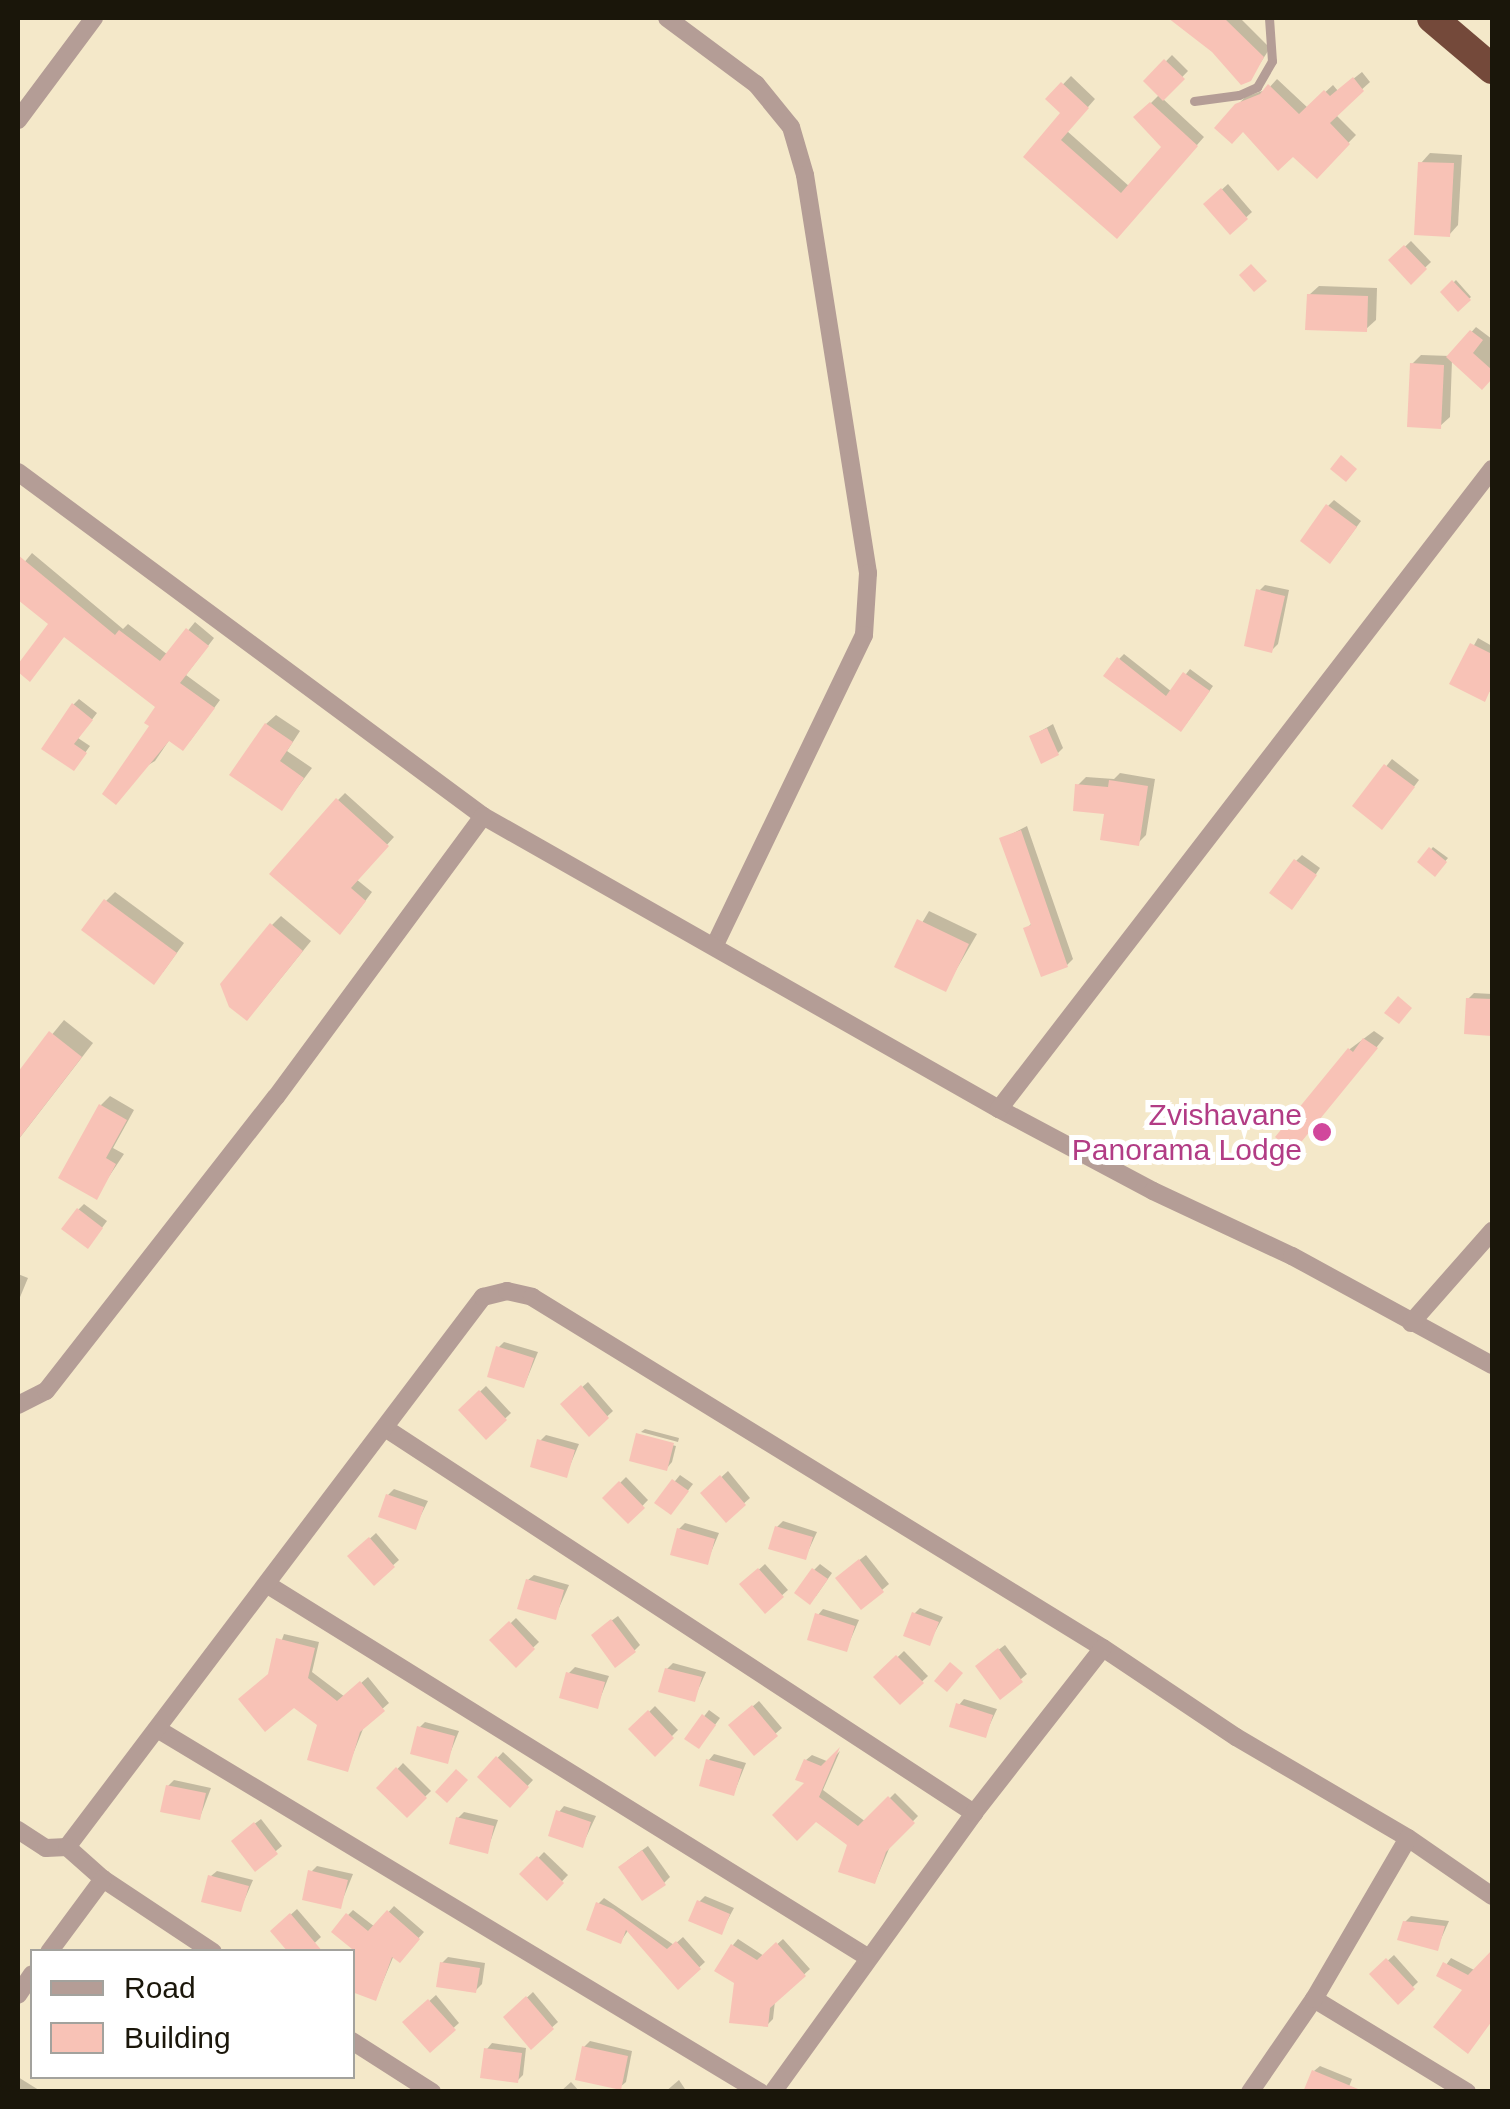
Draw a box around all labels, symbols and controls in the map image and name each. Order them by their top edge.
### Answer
place label: Zvishavane Panorama Lodge [1072,1097,1302,1168]
marker: Zvishavane Panorama Lodge [1311,1121,1333,1143]
legend [30,1949,355,2079]
text: Road [124,1971,196,2004]
text: Building [124,2021,231,2054]

